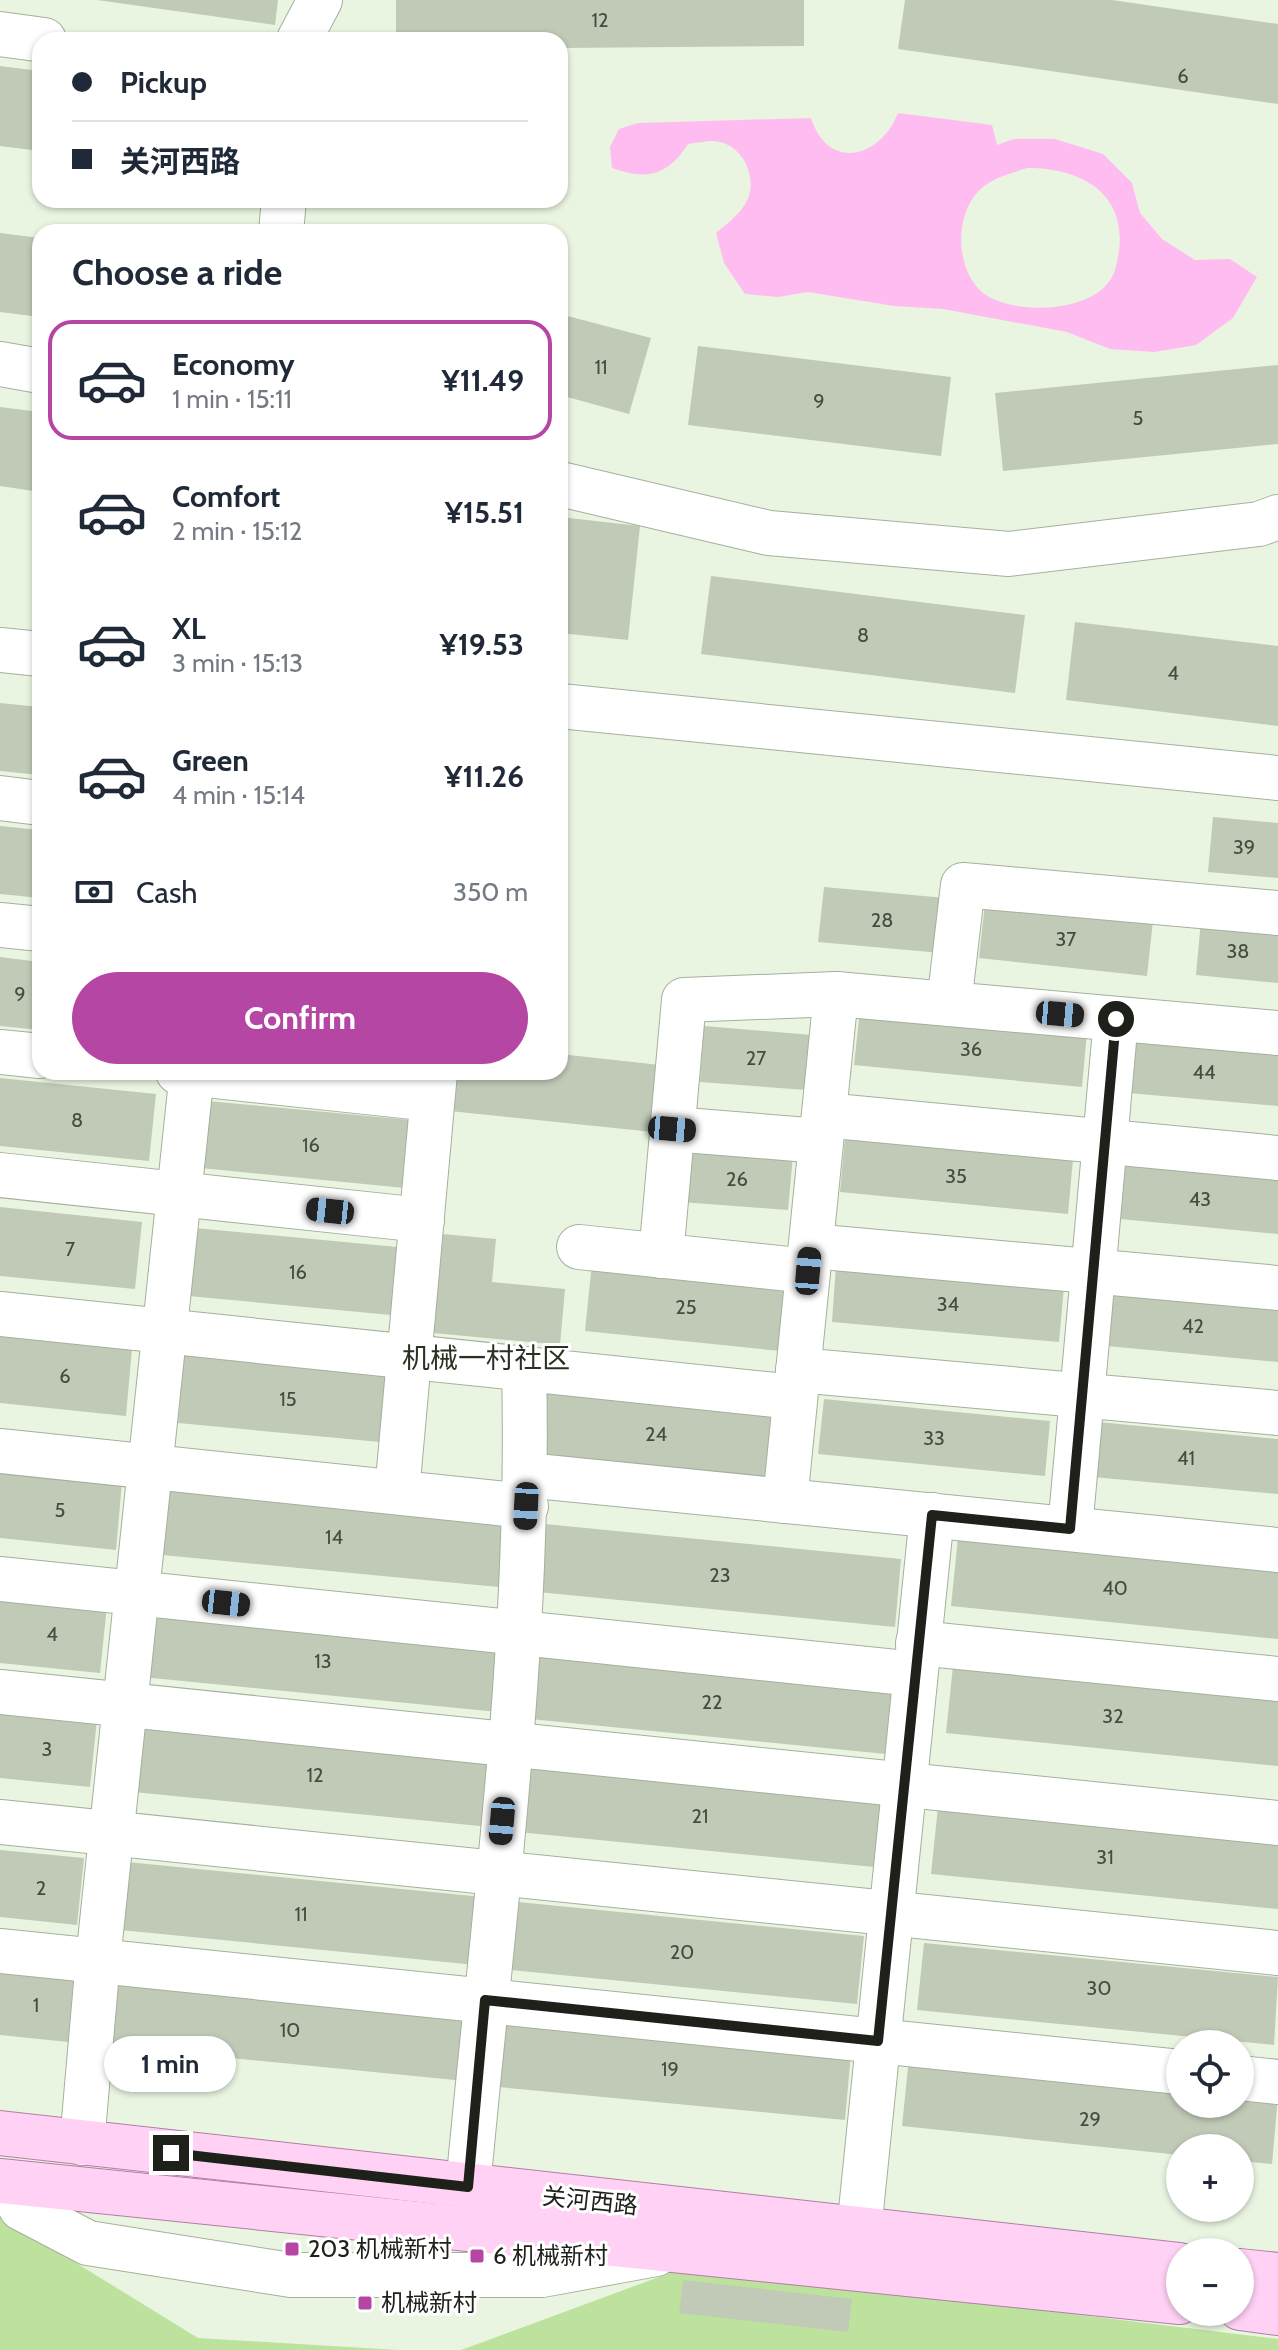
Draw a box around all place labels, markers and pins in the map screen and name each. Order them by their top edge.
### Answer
place label: 203 机械新村 [308,2234,452,2263]
marker: 203 机械新村 [283,2240,301,2258]
place label: 6 机械新村 [493,2241,608,2270]
marker: 6 机械新村 [468,2247,486,2265]
place label: 机械新村 [381,2288,477,2317]
marker: 机械新村 [356,2294,374,2312]

